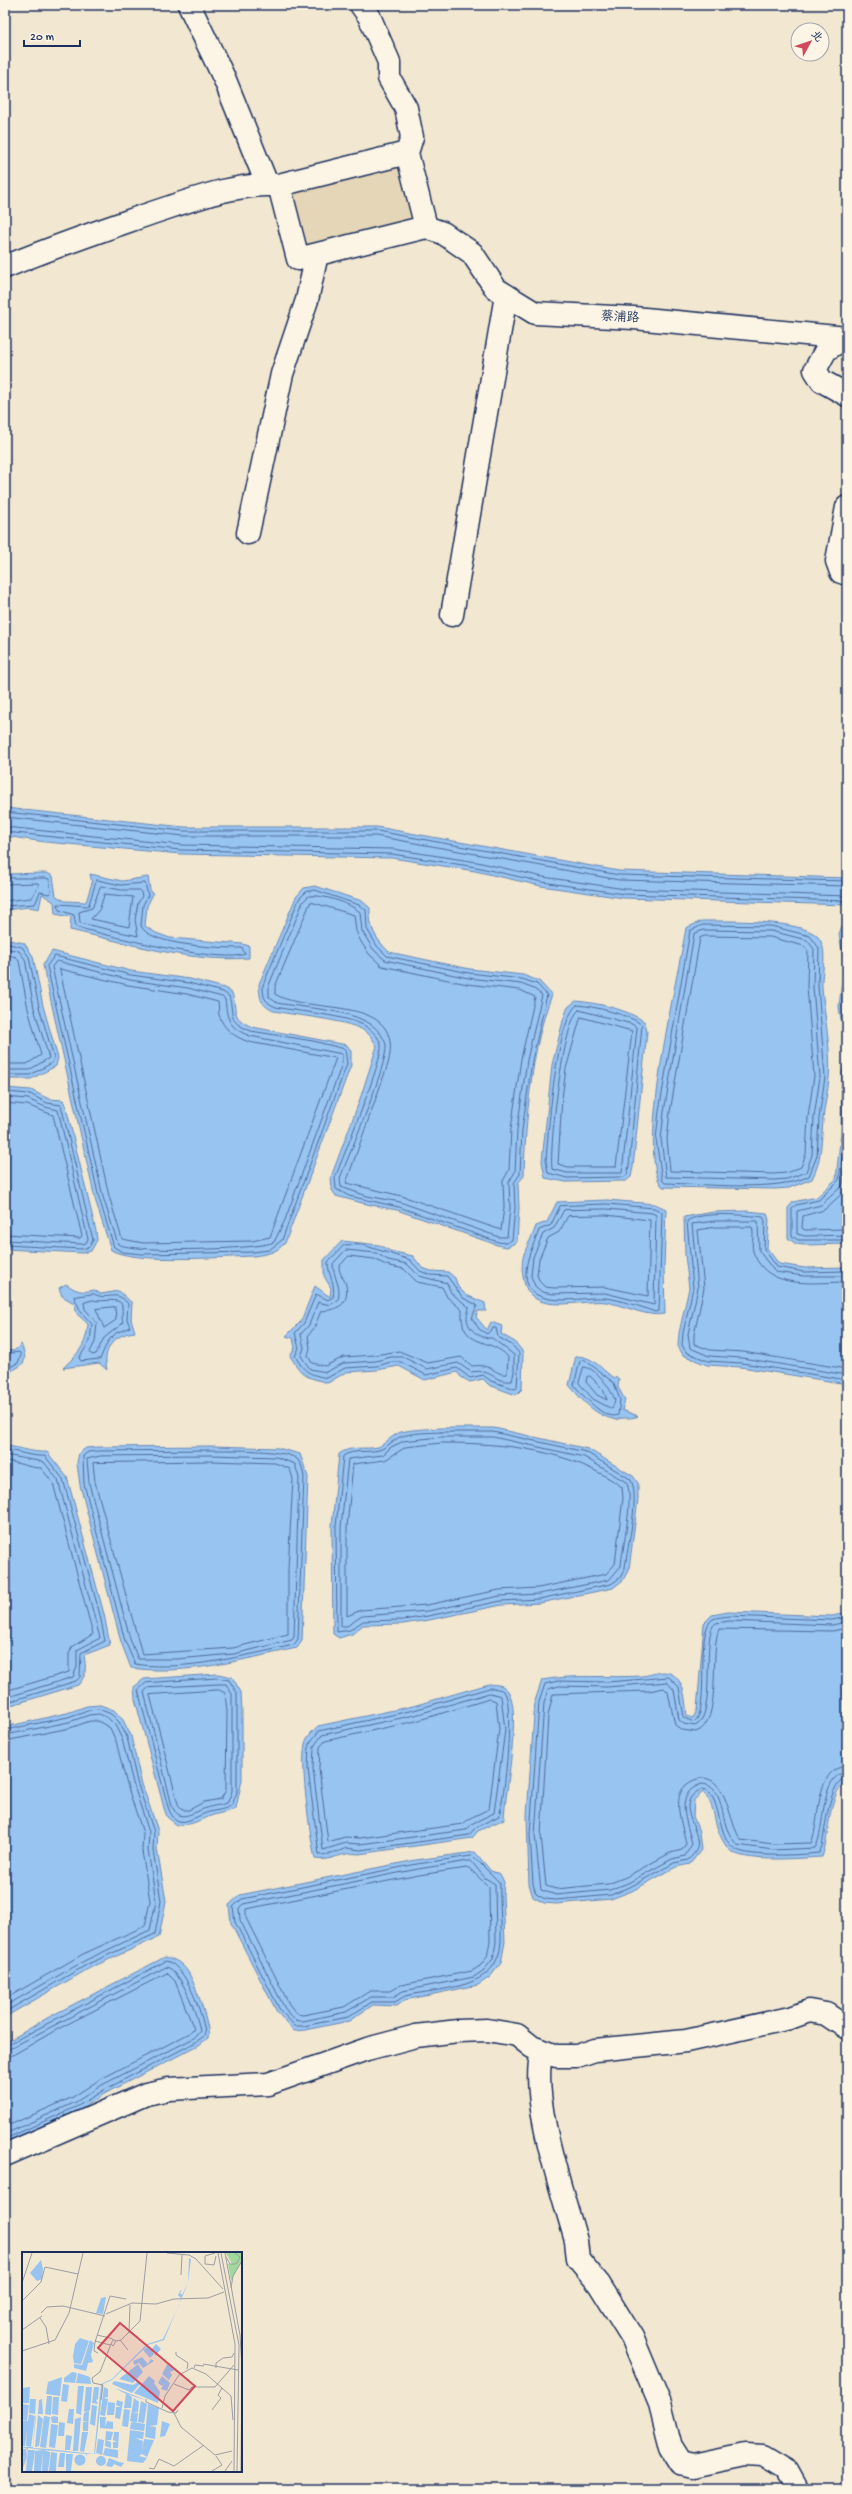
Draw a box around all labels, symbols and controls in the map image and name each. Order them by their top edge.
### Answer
scale bar [24,22,80,48]
north arrow [790,22,830,62]
text: 北 [808,29,824,45]
text: 20 m [30,31,55,45]
street label: 蔡浦路 [600,308,640,327]
inset map [22,2252,242,2472]

